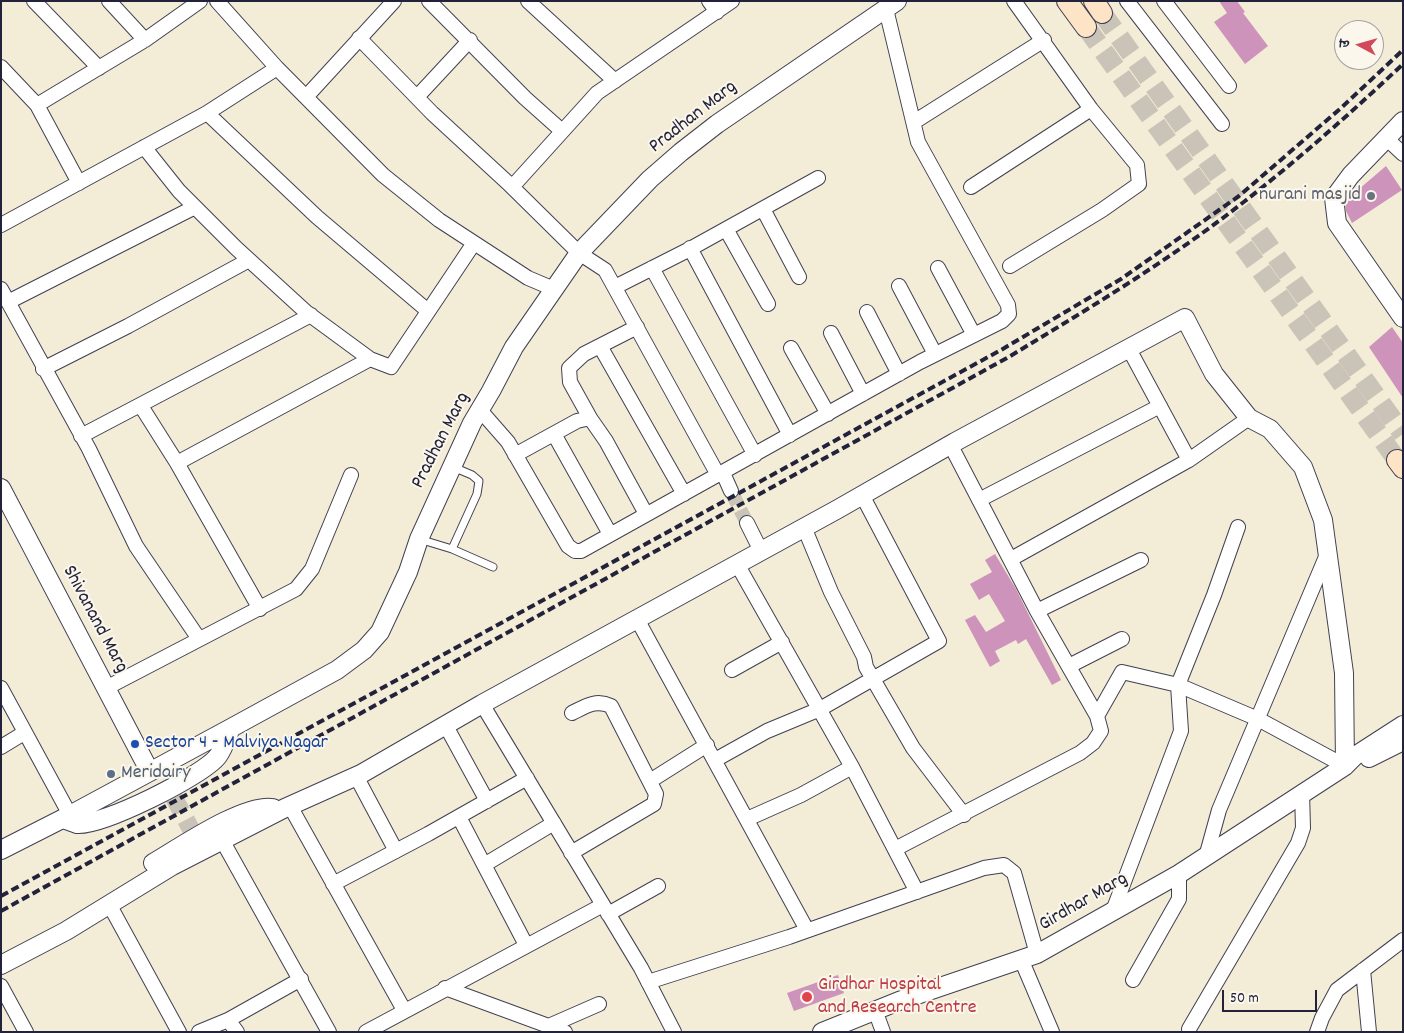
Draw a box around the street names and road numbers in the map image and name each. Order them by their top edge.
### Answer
street label: Pradhan Marg [645,76,743,160]
street label: Pradhan Marg [407,389,477,493]
street label: Shivanand Marg [56,562,132,678]
street label: Girdhar Marg [1035,868,1133,938]

